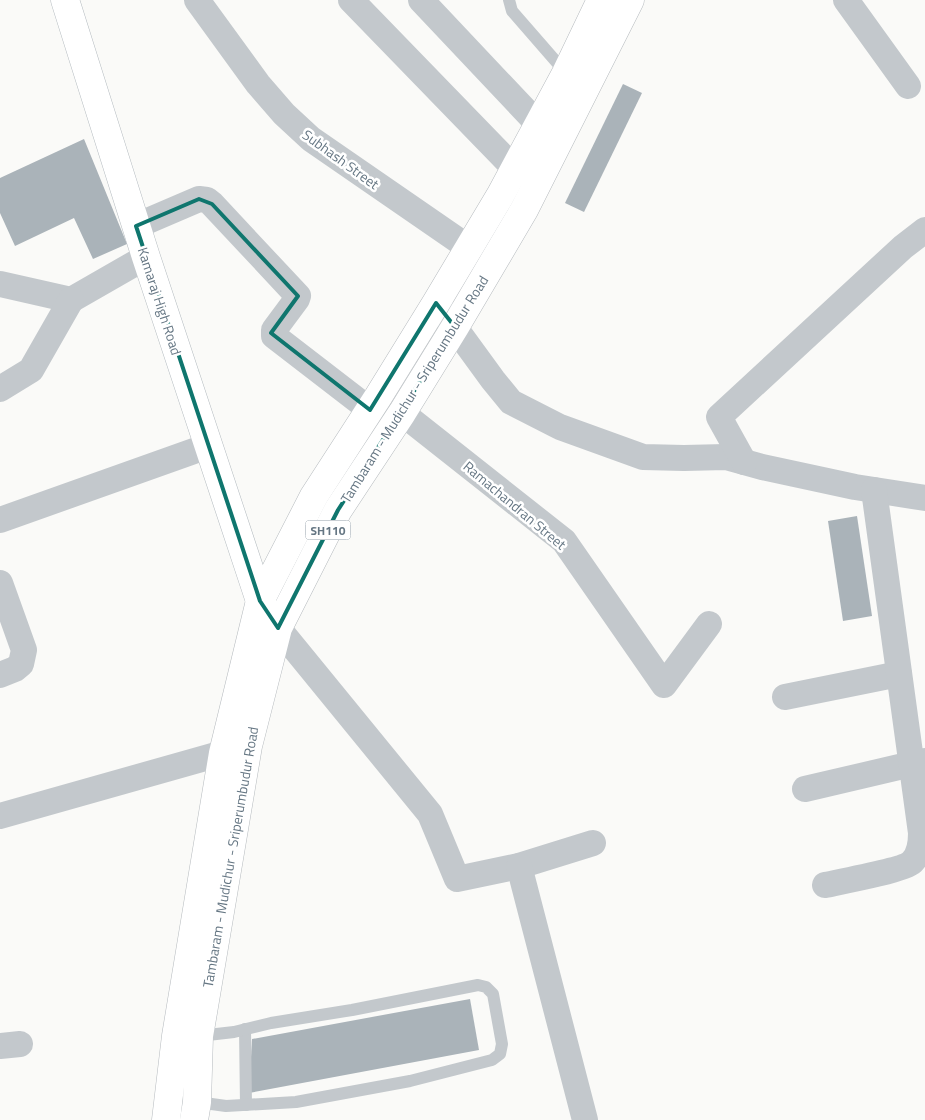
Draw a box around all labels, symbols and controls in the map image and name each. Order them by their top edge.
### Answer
street label: Subhash Street [298,124,384,194]
street label: Kamaraj High Road [133,244,187,358]
street label: Tambaram - Mudichur - Sriperumbudur Road [335,271,493,507]
street label: Ramachandran Street [459,456,571,554]
road number: SH110 [306,520,350,540]
street label: Tambaram - Mudichur - Sriperumbudur Road [197,725,263,989]

